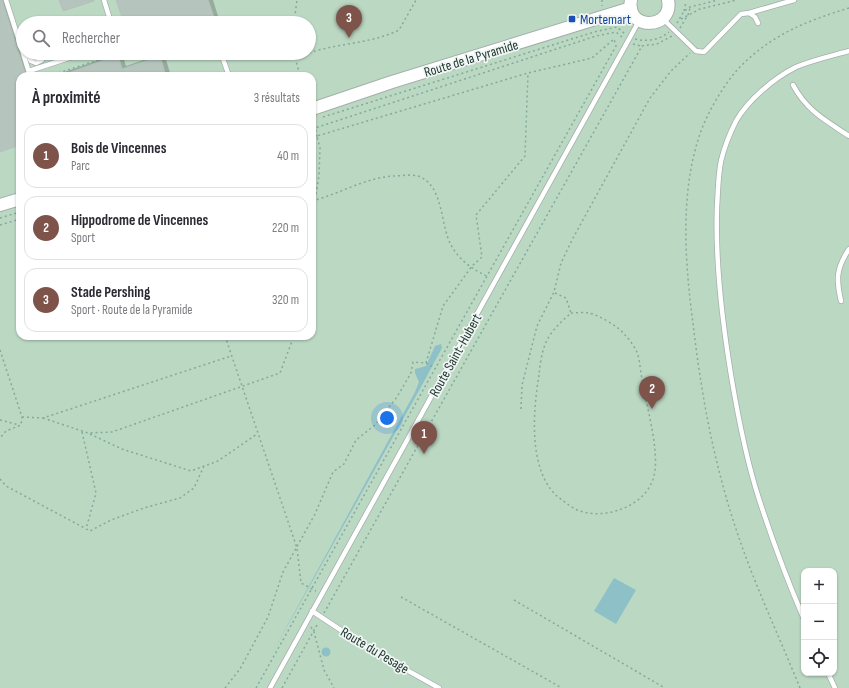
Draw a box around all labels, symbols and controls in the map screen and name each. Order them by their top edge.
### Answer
pin: 3 [336,5,362,38]
place label: Mortemart [580,11,631,28]
marker: Mortemart [567,14,577,24]
search box [16,16,316,60]
icon: search [30,27,52,49]
text: Rechercher [62,29,120,48]
street label: Route de la Pyramide [422,36,520,81]
text: À proximité [32,88,100,108]
text: 3 résultats [254,90,300,106]
text: Bois de Vincennes [71,139,166,158]
text: 1 [43,148,49,164]
text: 40 m [277,148,299,164]
text: Parc [71,158,90,174]
text: Hippodrome de Vincennes [71,211,208,230]
text: 2 [43,220,49,236]
text: 220 m [272,220,299,236]
text: Sport [71,230,95,246]
text: Stade Pershing [71,283,150,302]
text: 3 [43,292,49,308]
text: 320 m [272,292,299,308]
text: Sport · Route de la Pyramide [71,302,193,318]
street label: Route Saint-Hubert [426,311,485,400]
pin: 2 [639,376,665,409]
your location [377,408,397,428]
pin: 1 [411,421,437,454]
map controls [801,568,837,676]
button: + [801,568,837,604]
button: − [801,604,837,640]
street label: Route du Pesage [337,623,412,678]
button: locate [801,640,837,676]

